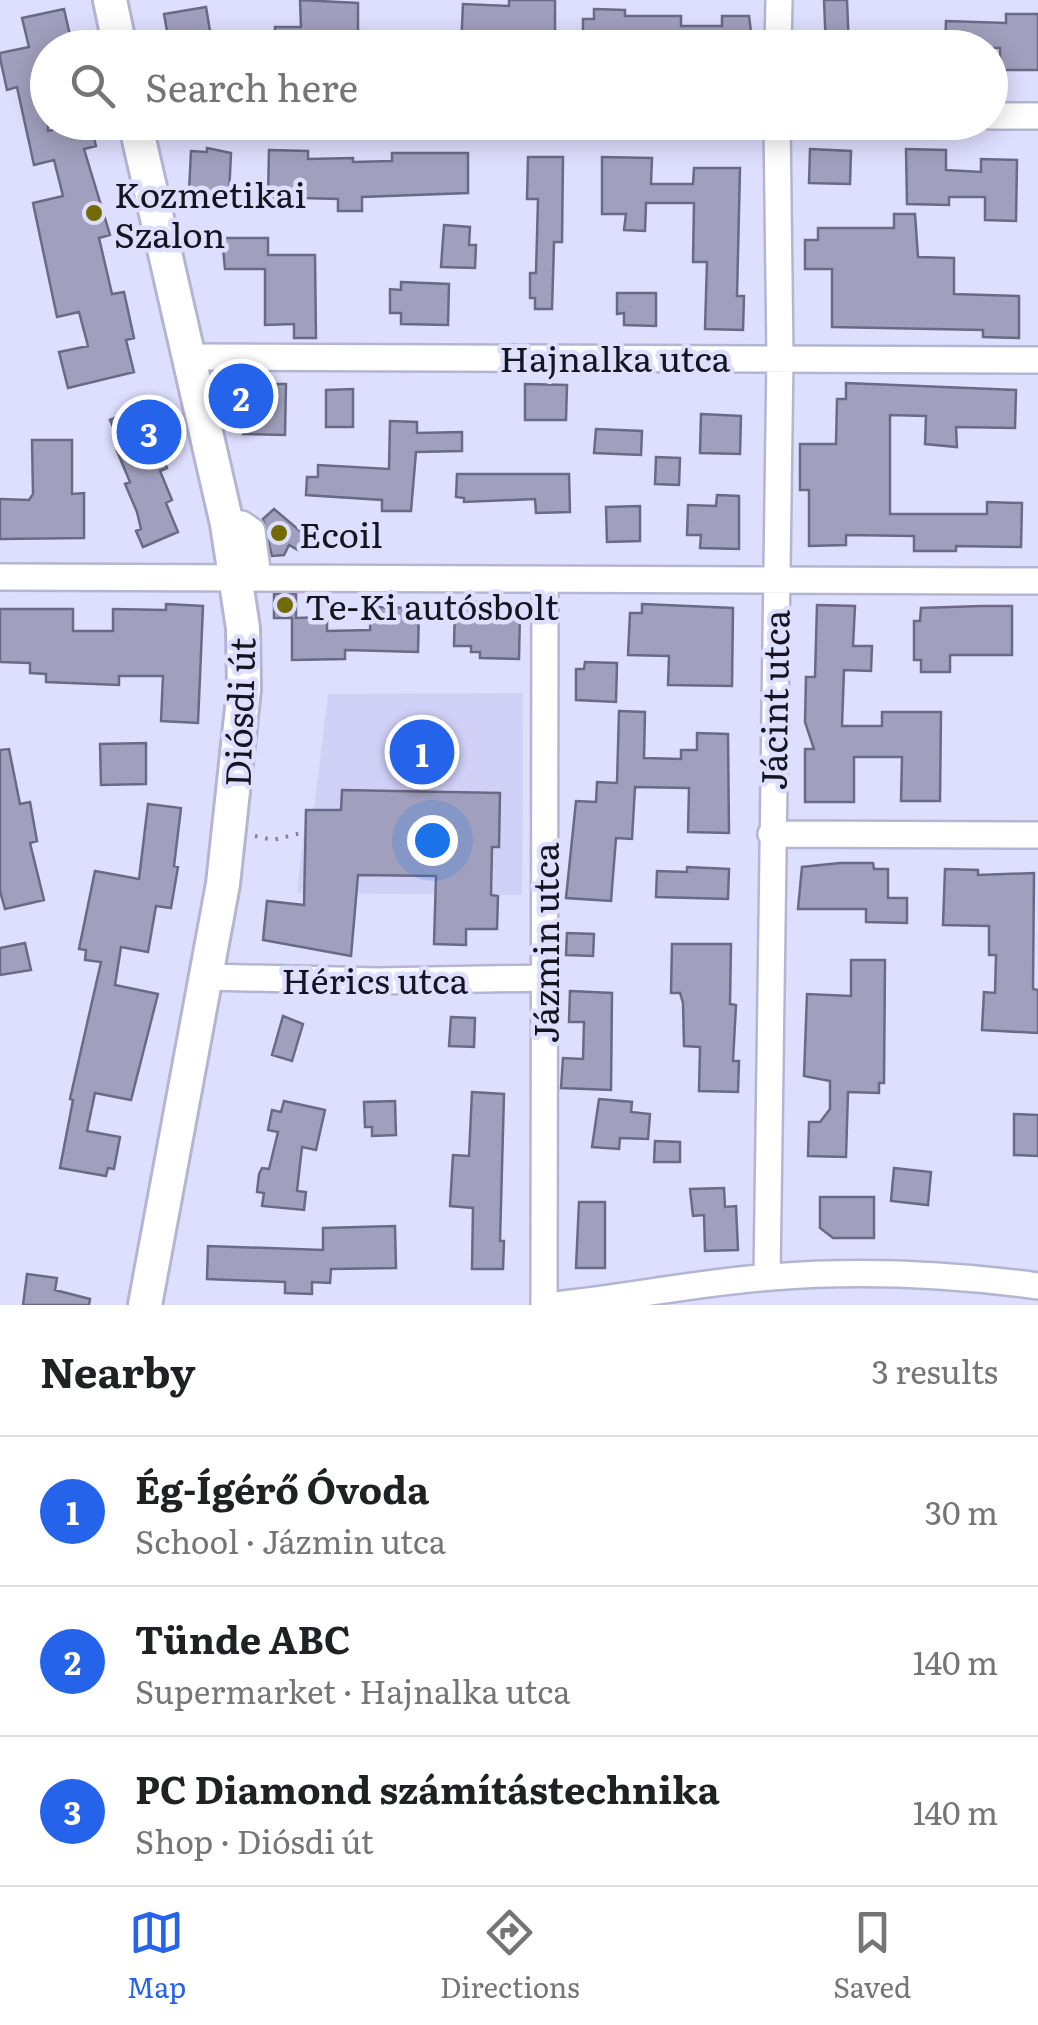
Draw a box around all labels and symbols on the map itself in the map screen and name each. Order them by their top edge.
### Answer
place label: Kozmetikai Szalon [114,167,306,259]
marker: Kozmetikai Szalon [83,202,105,224]
street label: Hajnalka utca [500,331,731,383]
pin: 2 [208,358,274,434]
pin: 3 [116,394,182,470]
place label: Ecoil [299,507,382,559]
marker: Ecoil [268,522,290,544]
place label: Te-Ki autósbolt [305,579,559,631]
marker: Te-Ki autósbolt [274,594,296,616]
street label: Jácint utca [745,609,801,791]
street label: Diósdi út [209,636,267,788]
pin: 1 [390,714,454,790]
your location [407,815,458,866]
street label: Jázmin utca [518,842,570,1044]
street label: Hérics utca [282,953,469,1005]

